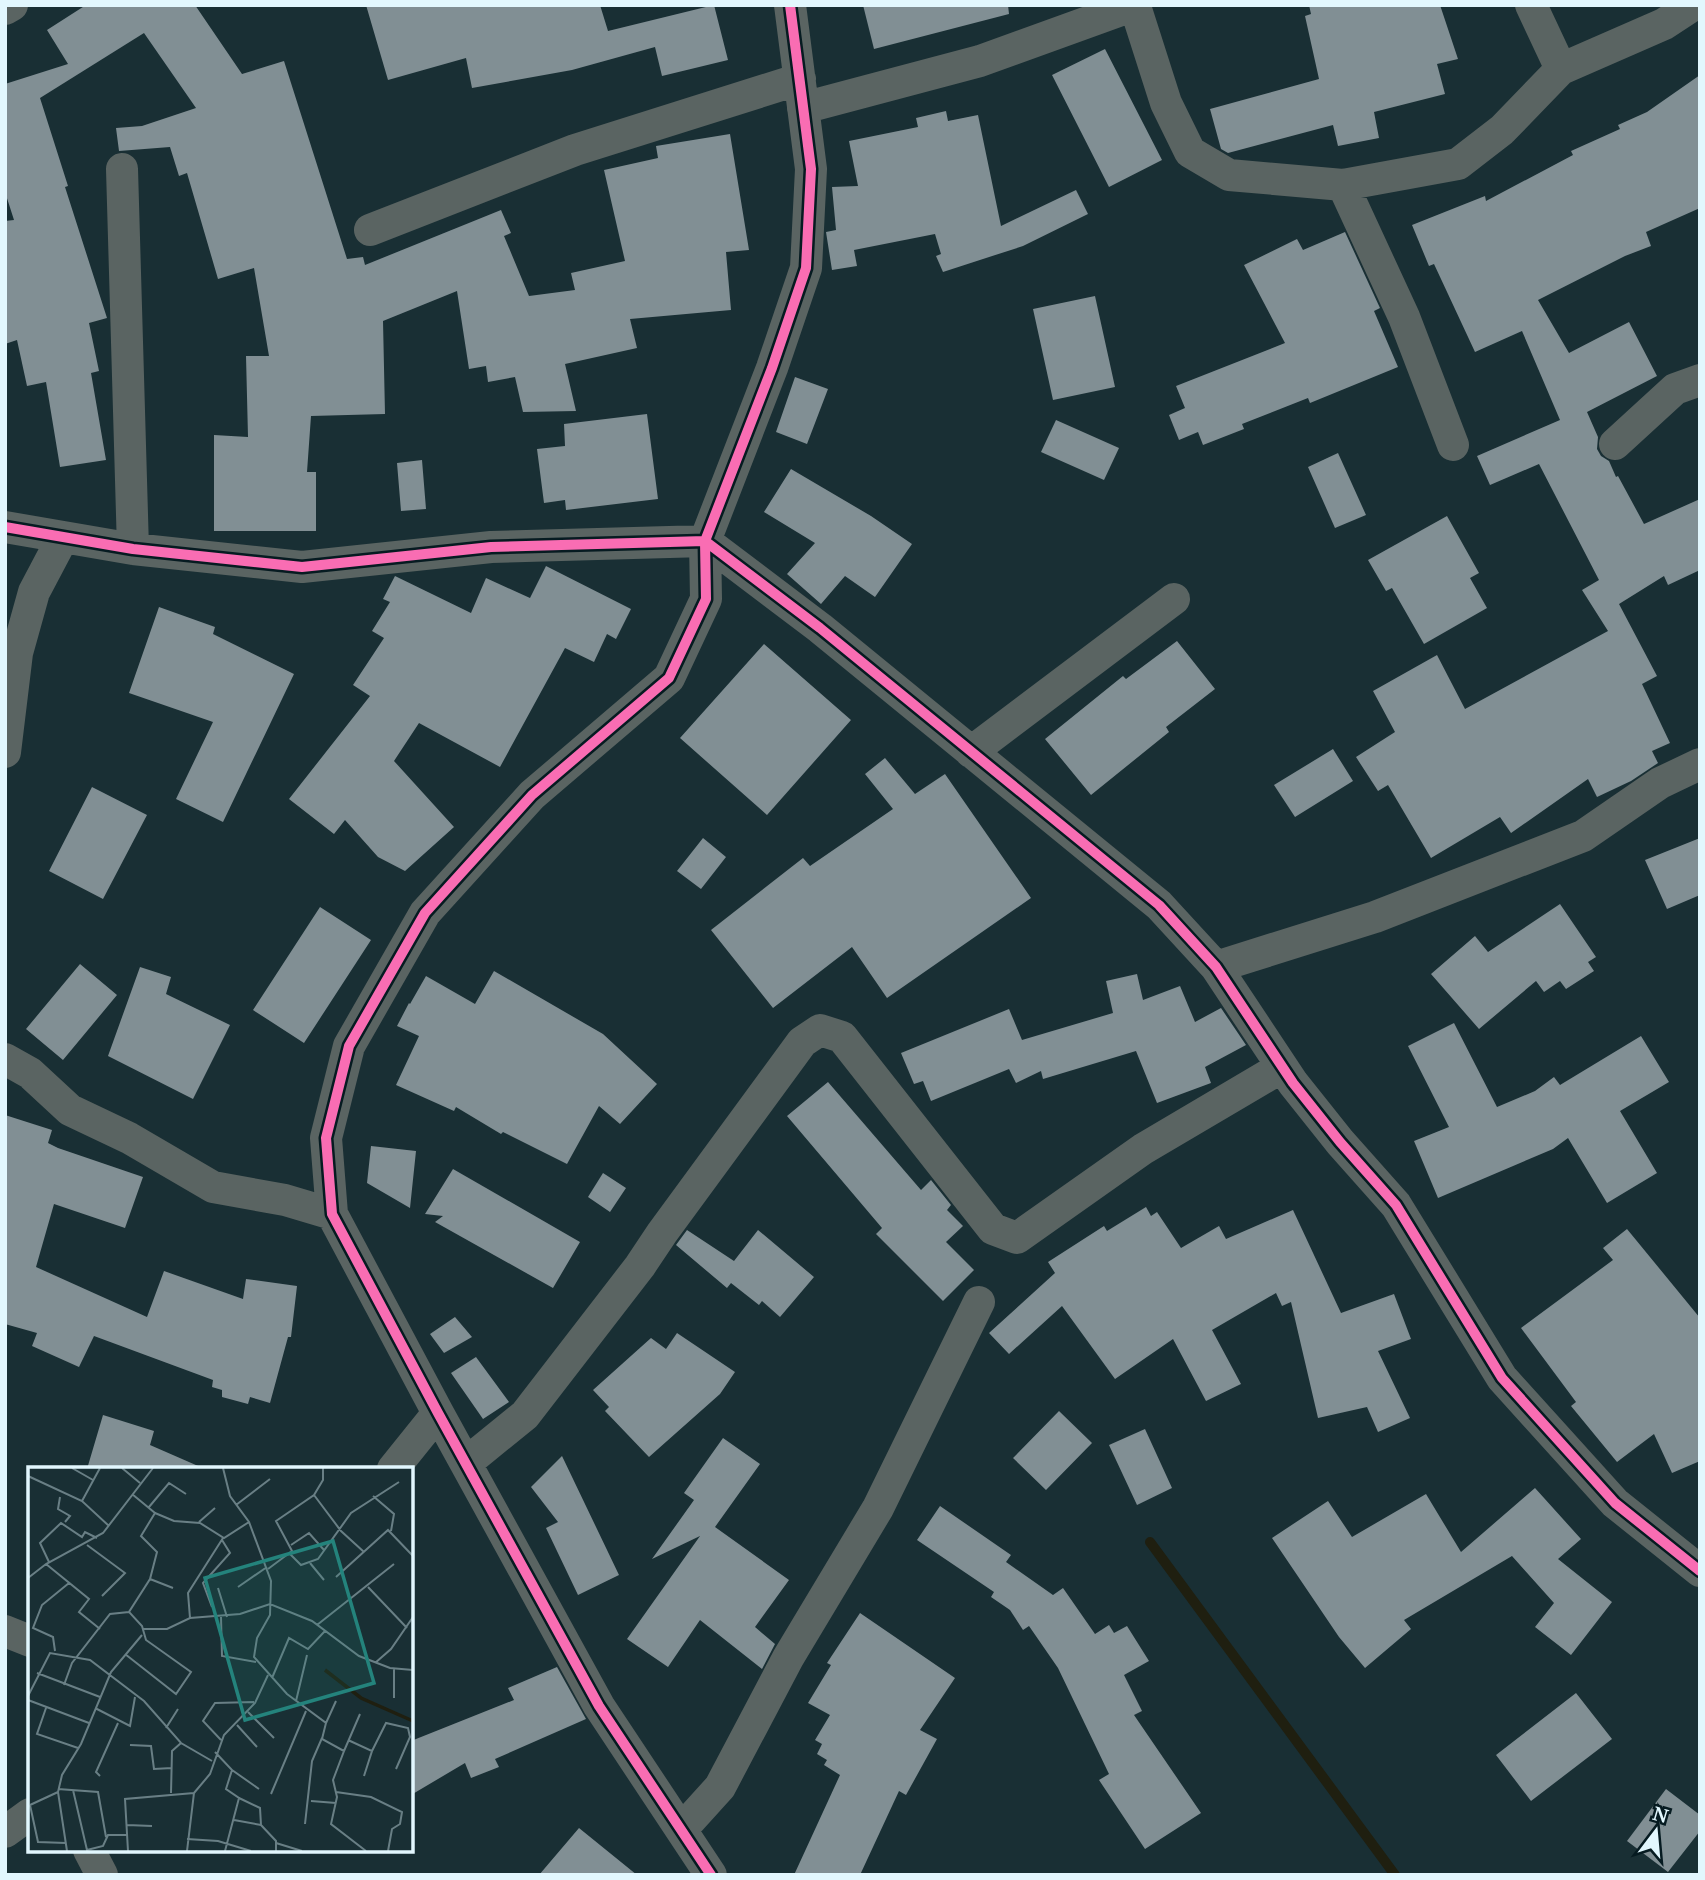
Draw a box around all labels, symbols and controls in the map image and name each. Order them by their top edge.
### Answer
inset map [28,1467,413,1852]
north arrow [1621,1796,1691,1866]
text: N [1650,1800,1671,1829]

